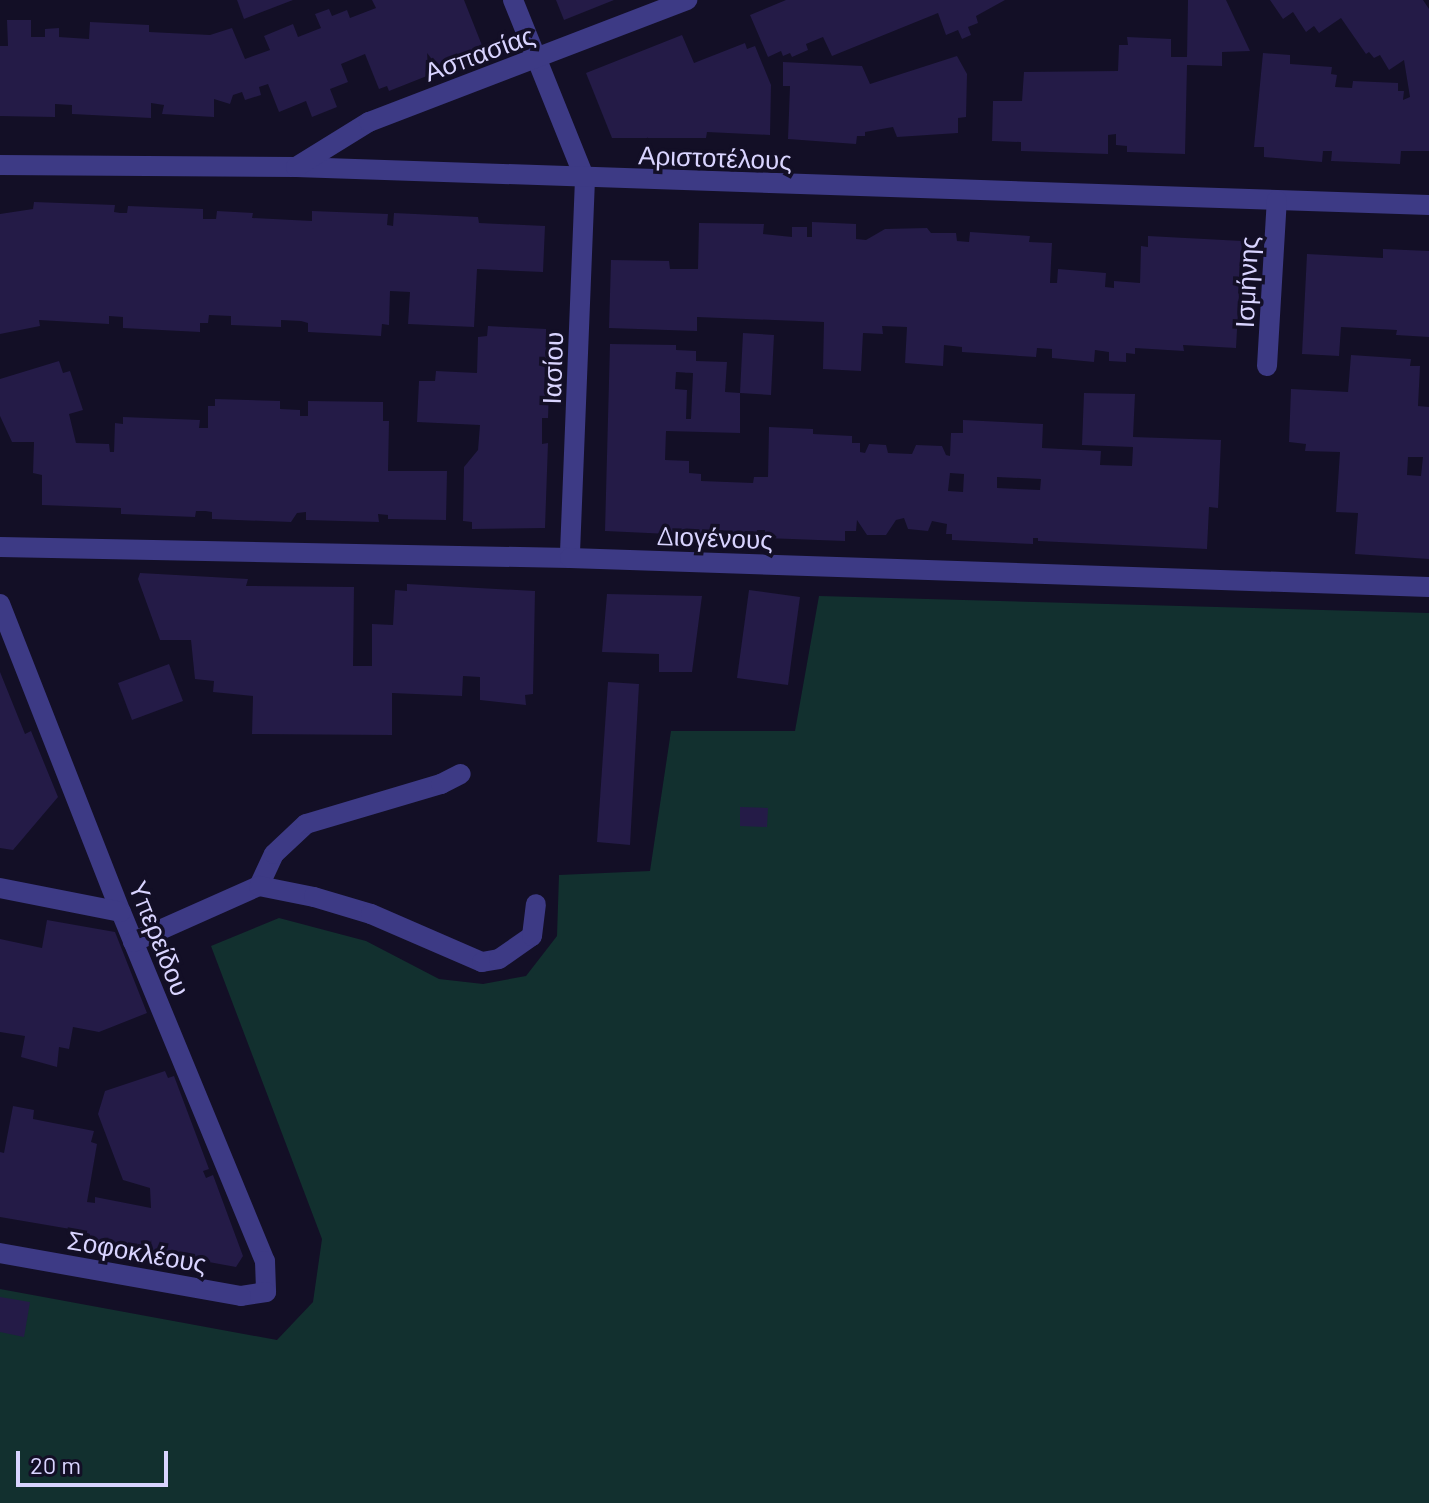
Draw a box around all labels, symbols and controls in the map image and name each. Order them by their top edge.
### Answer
street label: Ασπασίας [420,19,538,87]
street label: Αριστοτέλους [638,139,792,175]
street label: Ισμήνης [1228,235,1264,329]
street label: Ιασίου [535,331,569,405]
street label: Διογένους [657,519,773,555]
street label: Υπερείδου [123,876,197,1000]
street label: Σοφοκλέους [65,1223,209,1279]
scale bar [20,1435,172,1485]
text: 20 m [30,1450,81,1479]

